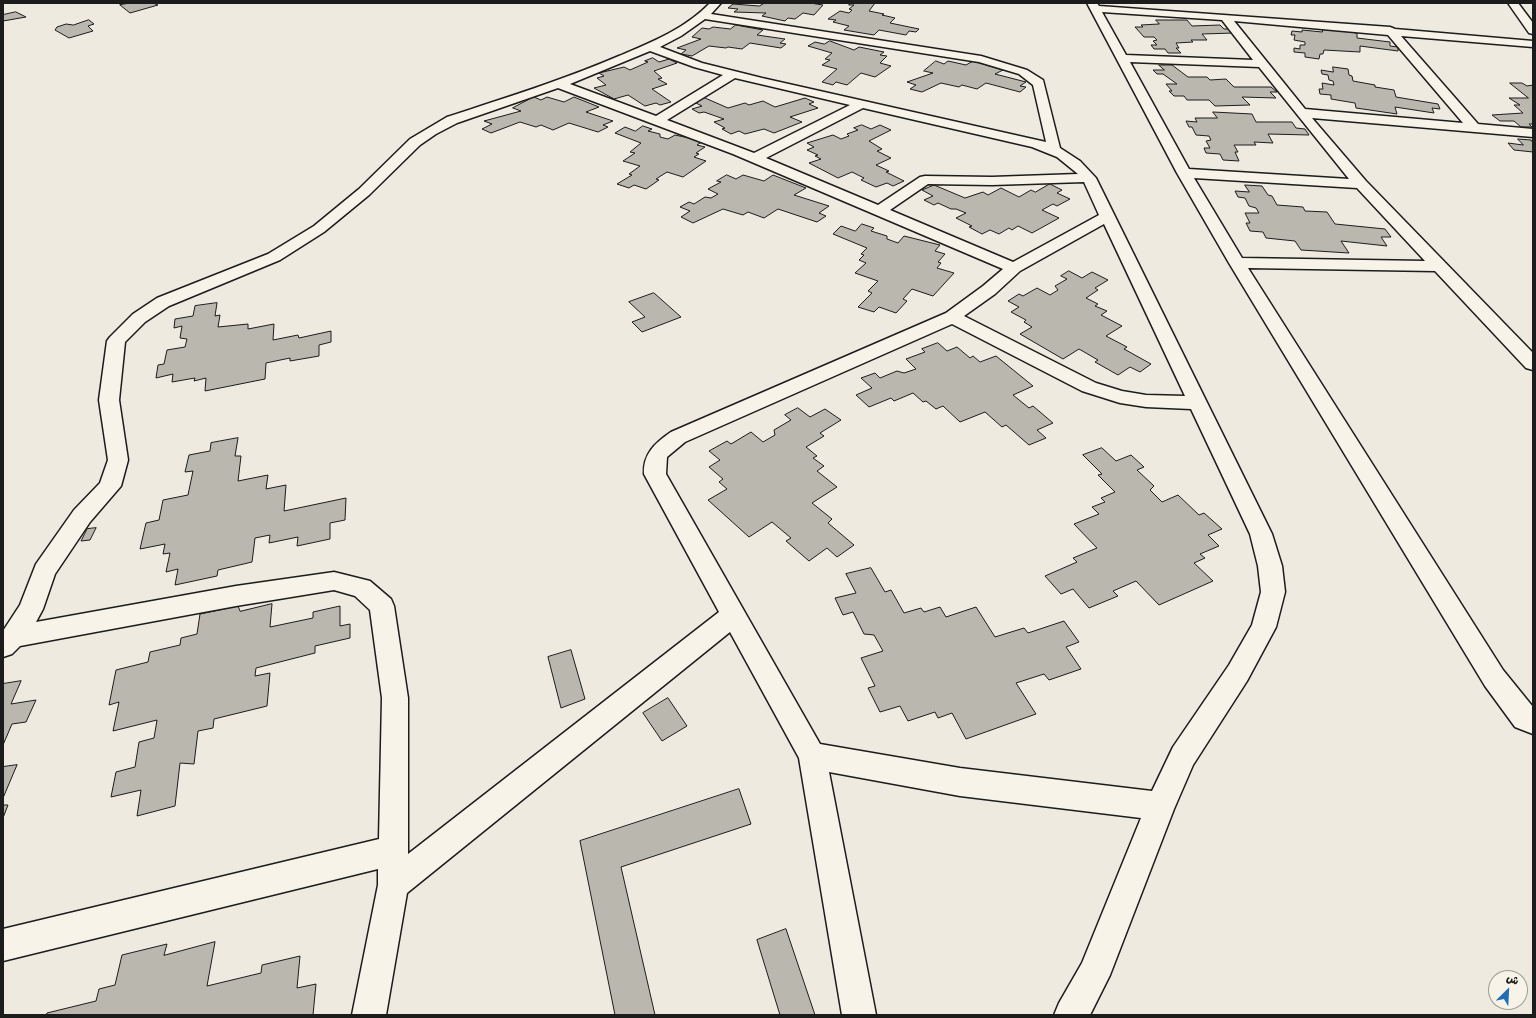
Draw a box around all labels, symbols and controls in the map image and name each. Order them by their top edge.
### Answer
north arrow [1488,970,1528,1010]
text: ش [1504,970,1521,989]

